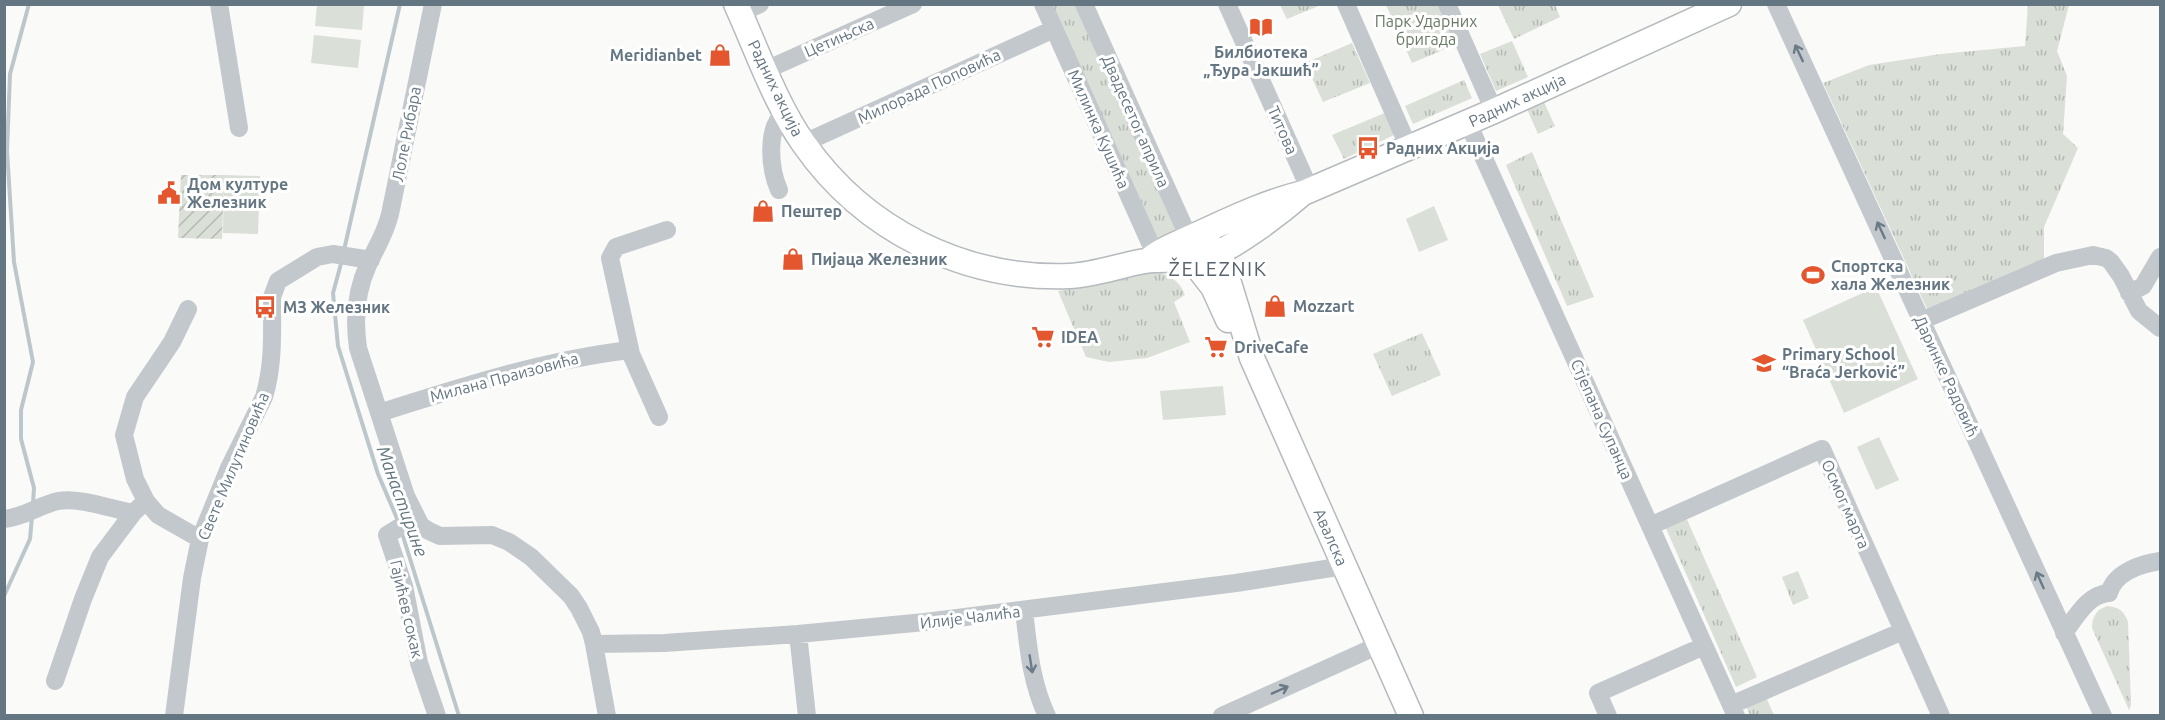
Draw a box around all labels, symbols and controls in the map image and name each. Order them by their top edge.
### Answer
park label: Парк Ударних бригада [1375,12,1477,48]
street label: Цетињска [801,14,877,60]
library icon: Билбиотека „Ђура Јакшић” [1248,14,1274,40]
street label: Радних акција [745,37,807,139]
shop icon: Meridianbet [707,42,733,68]
place label: Билбиотека „Ђура Јакшић” [1203,43,1319,79]
street label: Милорада Поповића [855,45,1003,127]
one-way arrow [1792,45,1804,63]
place label: Meridianbet [610,46,702,64]
street label: Двадесетог априла [1099,52,1173,190]
street label: Милинка Кушића [1065,67,1133,191]
street label: Радних акција [1466,70,1568,130]
street label: Лоле Рибара [388,85,424,183]
street label: Титова [1264,103,1302,157]
bus stop icon: Радних Акција [1355,135,1381,161]
place label: Радних Акција [1386,139,1500,157]
place label: Дом културе Железник [187,175,288,211]
public building icon: Дом културе Железник [156,180,182,206]
shop icon: Пештер [750,198,776,224]
place label: Пештер [781,202,842,220]
one-way arrow [1874,222,1886,240]
shop icon: Пијаца Железник [780,246,806,272]
place label: Пијаца Железник [811,250,947,268]
district label: ŽELEZNIK [1169,257,1267,280]
place label: Спортска хала Железник [1831,257,1950,293]
sports icon: Спортска хала Железник [1800,262,1826,288]
shop icon: Mozzart [1262,293,1288,319]
bus stop icon: МЗ Железник [252,294,278,320]
place label: Mozzart [1293,297,1354,315]
place label: МЗ Железник [283,298,390,316]
street label: Даринке Радовић [1911,312,1983,440]
supermarket icon: IDEA [1030,324,1056,350]
place label: IDEA [1061,328,1099,346]
supermarket icon: DriveCafe [1203,334,1229,360]
place label: DriveCafe [1234,338,1309,356]
place label: Primary School “Braća Jerković” [1782,345,1905,381]
street label: Милана Праизовића [428,349,580,405]
school or university icon: Primary School “Braća Jerković” [1751,350,1777,376]
street label: Стјепана Супанца [1567,356,1637,482]
street label: Свете Милутиновића [194,389,272,543]
water label: Манастирине [374,443,432,559]
street label: Осмог марта [1818,457,1874,551]
street label: Авалска [1310,506,1352,568]
street label: Гајићев сокак [387,558,427,660]
one-way arrow [2034,571,2045,589]
street label: Илије Чалића [919,602,1021,632]
one-way arrow [1026,654,1037,673]
one-way arrow [1270,683,1288,695]

